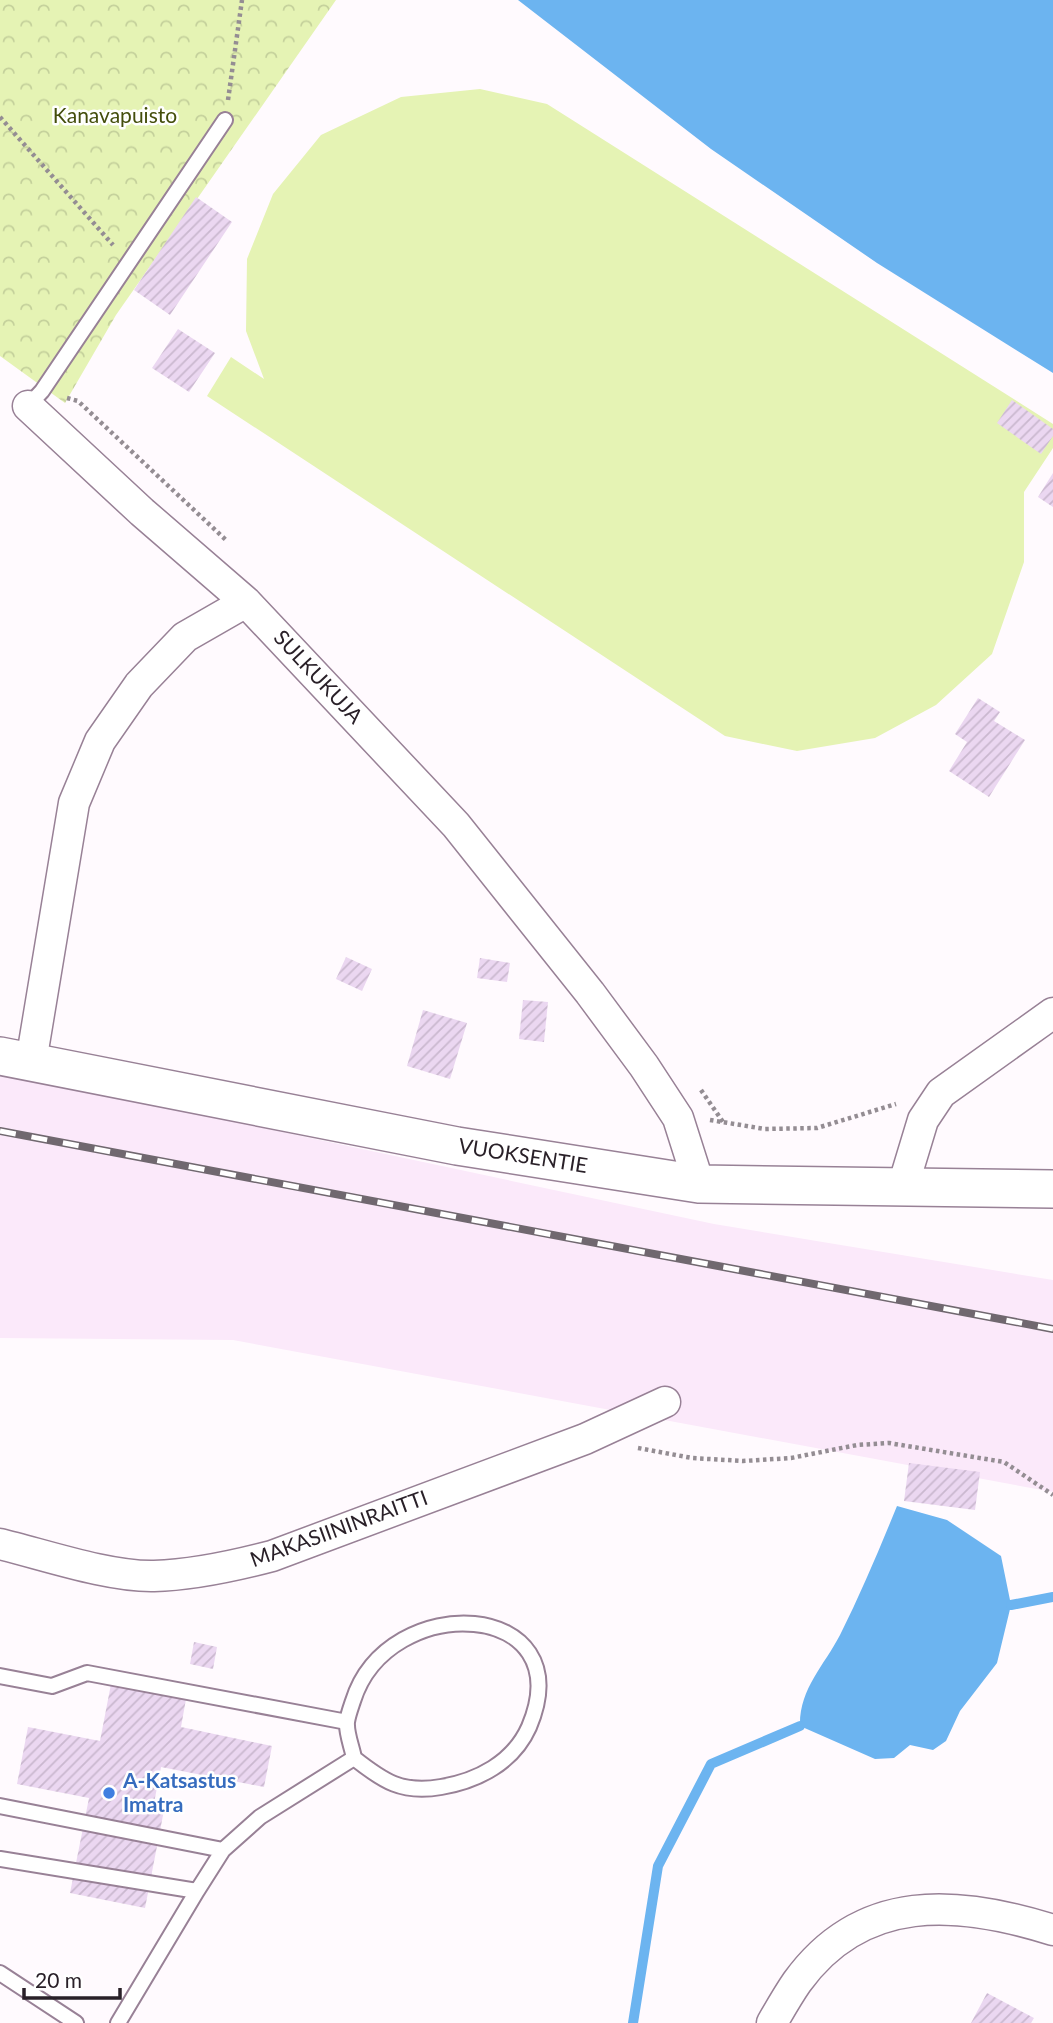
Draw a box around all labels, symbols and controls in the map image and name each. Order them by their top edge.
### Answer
park label: Kanavapuisto [53,102,177,127]
street label: SULKUKUJA [269,624,369,728]
street label: VUOKSENTIE [457,1132,590,1177]
street label: MAKASIININRAITTI [246,1484,431,1571]
place label: A-Katsastus Imatra [122,1767,236,1816]
marker: A-Katsastus Imatra [101,1785,117,1801]
scale bar [24,1956,121,2000]
text: 20 m [35,1967,82,1992]

